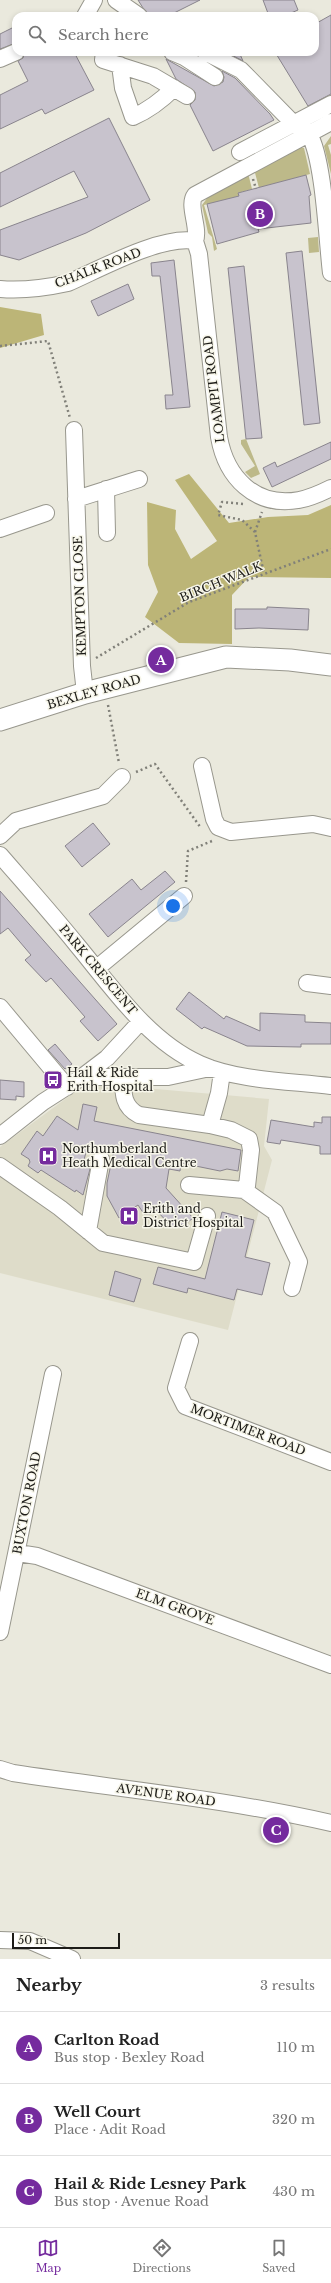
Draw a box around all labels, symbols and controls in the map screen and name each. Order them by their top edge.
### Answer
search box [12,12,319,56]
icon: search [26,23,48,45]
text: Search here [58,25,149,44]
pin: B [247,199,273,229]
street label: CHALK ROAD [53,244,143,291]
street label: LOAMPIT ROAD [199,335,228,444]
street label: KEMPTON CLOSE [70,535,89,656]
street label: BIRCH WALK [177,558,265,605]
pin: A [148,645,174,675]
street label: BEXLEY ROAD [45,671,143,712]
your location [163,896,183,916]
street label: PARK CRESCENT [56,922,141,1018]
place label: Hail & Ride Erith Hospital [67,1065,153,1094]
bus stop icon: Hail & Ride Erith Hospital [42,1069,64,1091]
place label: Northumberland Heath Medical Centre [62,1141,197,1170]
hospital icon: Northumberland Heath Medical Centre [37,1145,59,1167]
place label: Erith and District Hospital [143,1201,243,1230]
hospital icon: Erith and District Hospital [118,1205,140,1227]
street label: MORTIMER ROAD [188,1401,308,1458]
street label: BUXTON ROAD [9,1450,44,1556]
street label: ELM GROVE [134,1585,217,1628]
street label: AVENUE ROAD [115,1780,217,1809]
pin: C [263,1815,289,1845]
scale bar [12,1931,120,1950]
text: 50 m [18,1933,47,1947]
text: Nearby [16,1975,82,1996]
text: 3 results [260,1977,315,1994]
text: Carlton Road [54,2030,159,2049]
text: A [24,2039,34,2056]
text: 110 m [276,2039,315,2056]
text: Bus stop · Bexley Road [54,2049,205,2066]
text: Well Court [54,2102,141,2121]
text: B [24,2111,34,2128]
text: 320 m [272,2111,315,2128]
text: Place · Adit Road [54,2121,166,2138]
text: Hail & Ride Lesney Park [54,2174,246,2193]
text: C [24,2183,34,2200]
text: 430 m [272,2183,315,2200]
text: Bus stop · Avenue Road [54,2193,209,2210]
tab: Map [36,2237,61,2275]
tab: Directions [132,2237,191,2275]
tab: Saved [262,2237,295,2275]

